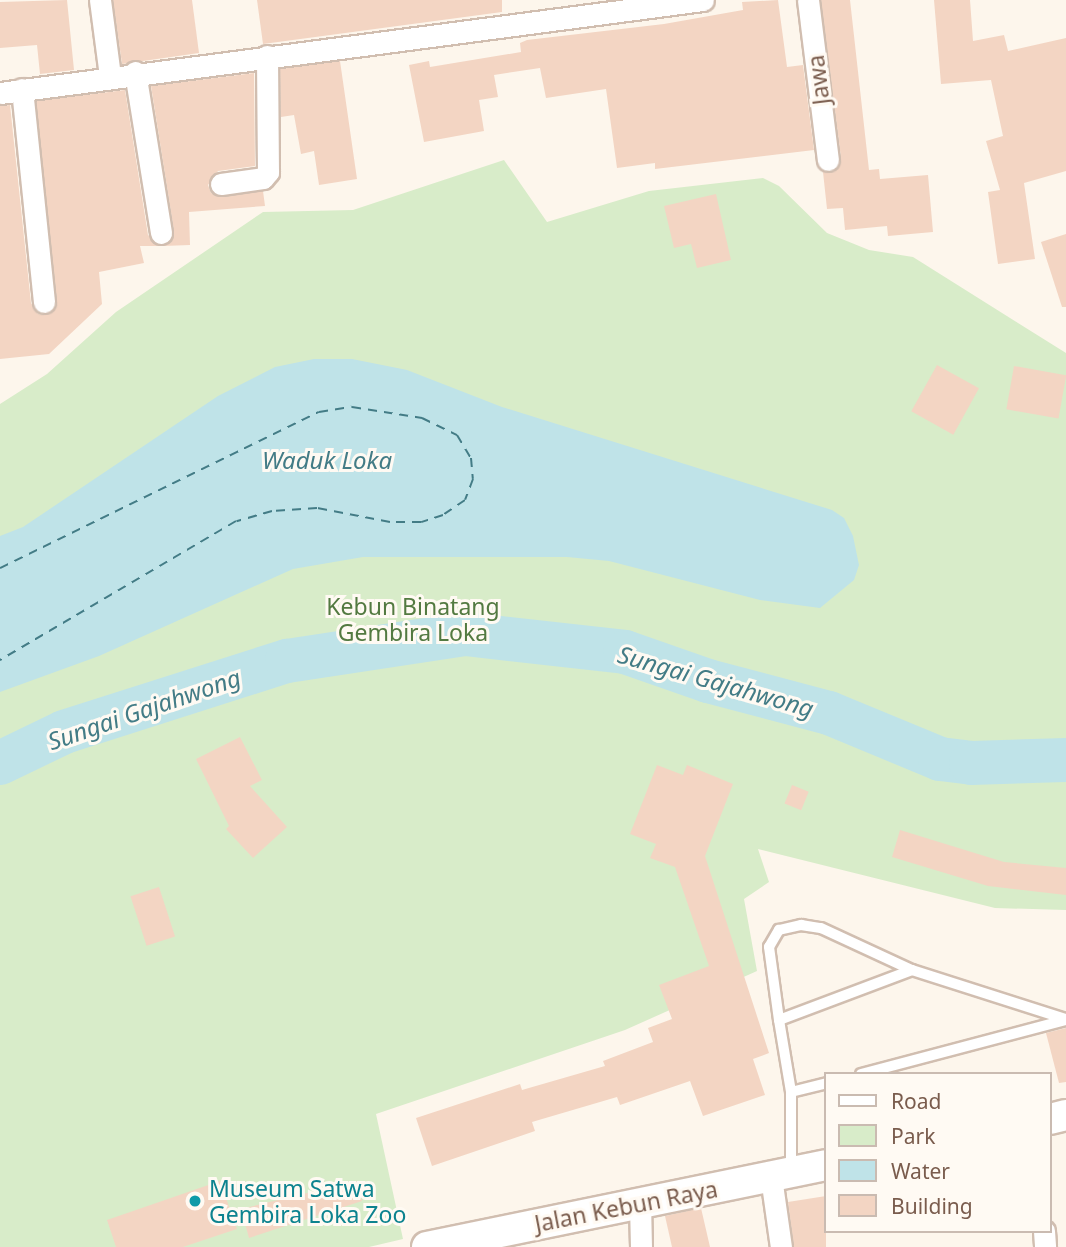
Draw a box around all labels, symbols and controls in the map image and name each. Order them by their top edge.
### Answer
street label: Jawa [801,53,835,107]
water label: Waduk Loka [262,446,392,474]
park label: Kebun Binatang Gembira Loka [326,592,500,646]
water label: Sungai Gajahwong [615,639,817,723]
water label: Sungai Gajahwong [44,662,244,756]
legend [824,1072,1052,1233]
text: Road [891,1087,941,1115]
text: Park [891,1122,935,1150]
text: Water [891,1157,950,1185]
place label: Museum Satwa Gembira Loka Zoo [209,1174,406,1228]
street label: Jalan Kebun Raya [532,1175,720,1237]
text: Building [891,1192,973,1220]
marker: Museum Satwa Gembira Loka Zoo [187,1193,203,1209]

